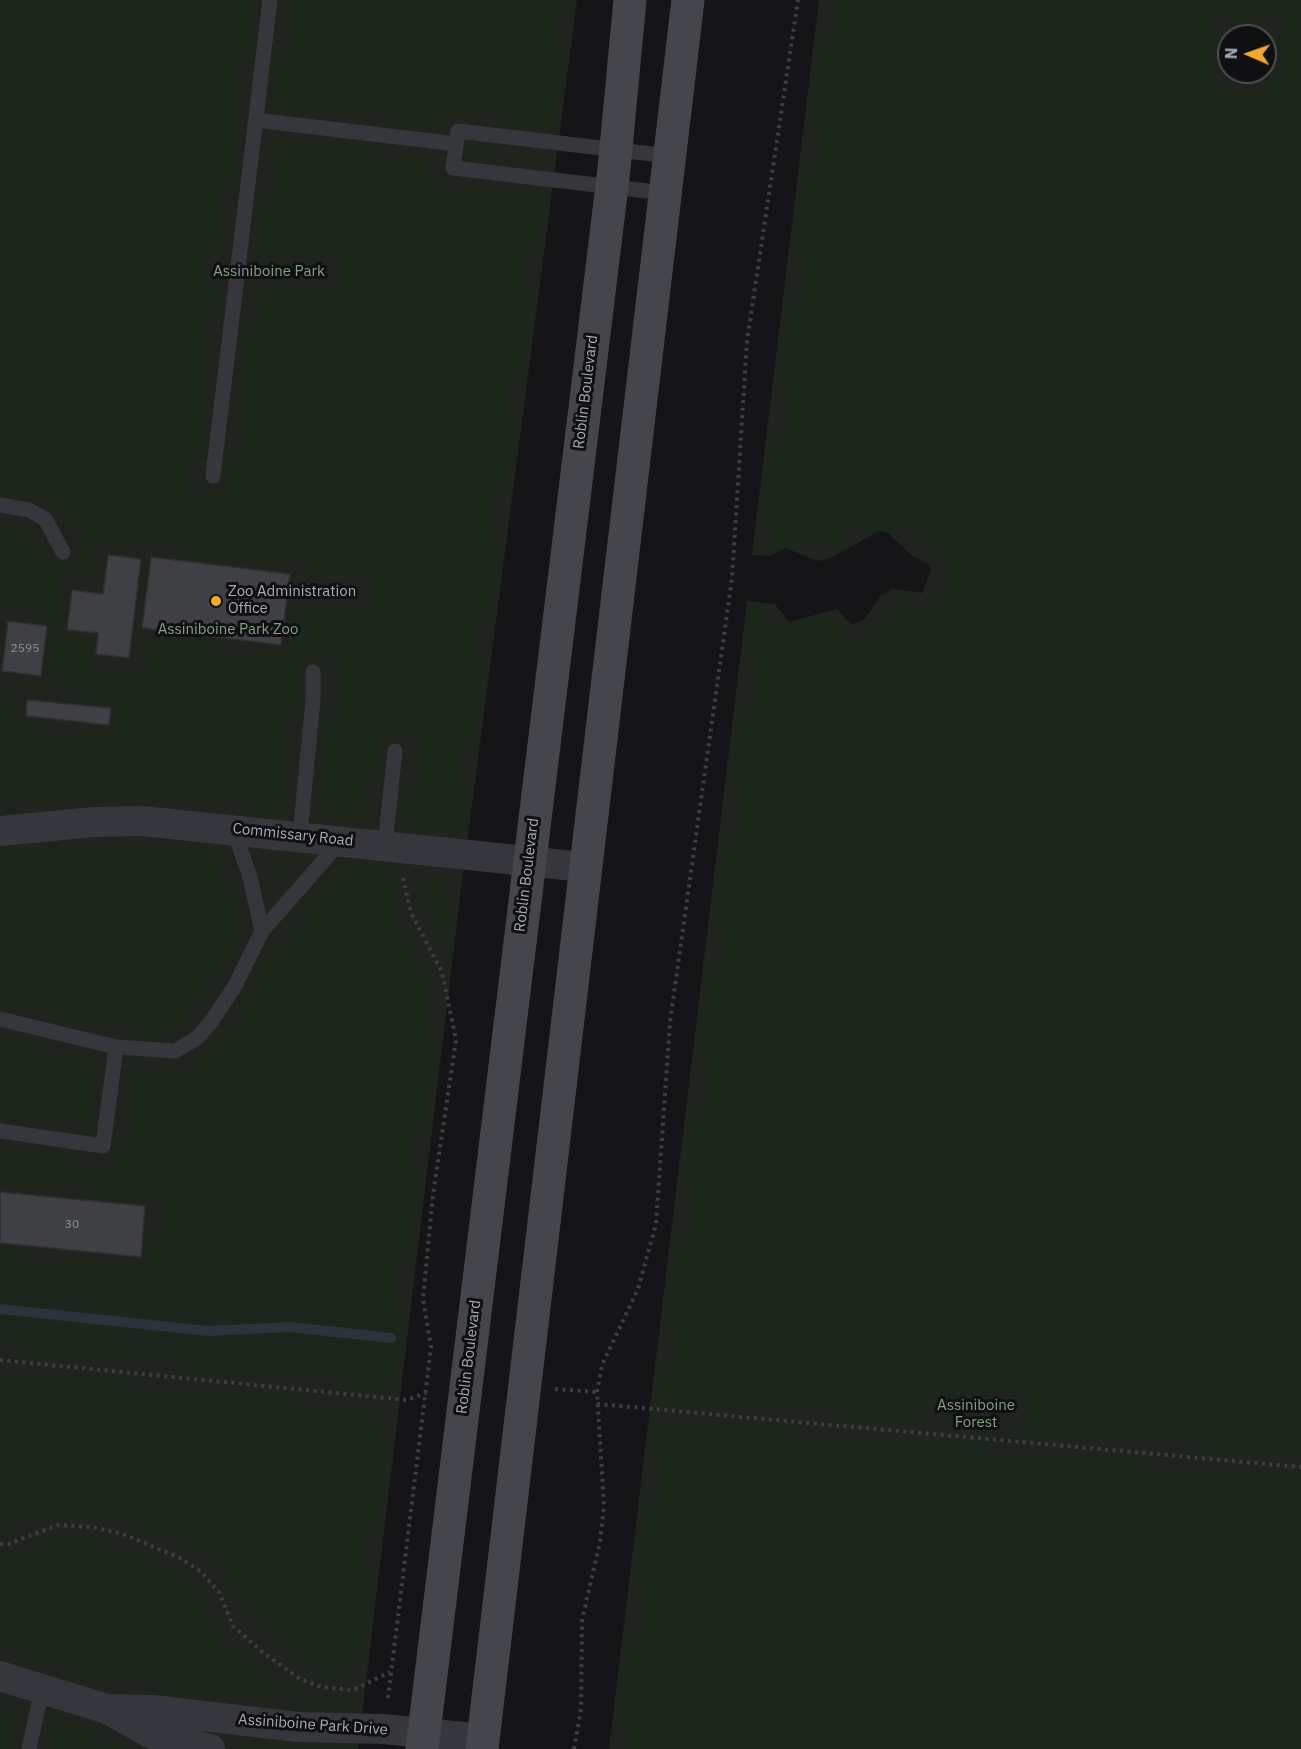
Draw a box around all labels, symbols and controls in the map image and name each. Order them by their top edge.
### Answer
north arrow [1217,24,1277,84]
text: N [1221,47,1241,60]
park label: Assiniboine Park [213,263,325,281]
street label: Roblin Boulevard [570,334,602,450]
place label: Zoo Administration Office [228,583,356,618]
marker: Zoo Administration Office [209,594,223,608]
park label: Assiniboine Park Zoo [158,621,298,639]
house number: 2595 [11,642,39,656]
street label: Roblin Boulevard [511,817,543,933]
street label: Commissary Road [232,820,354,850]
house number: 30 [65,1218,79,1232]
street label: Roblin Boulevard [453,1299,485,1415]
park label: Assiniboine Forest [937,1397,1015,1432]
street label: Assiniboine Park Drive [238,1711,388,1739]

